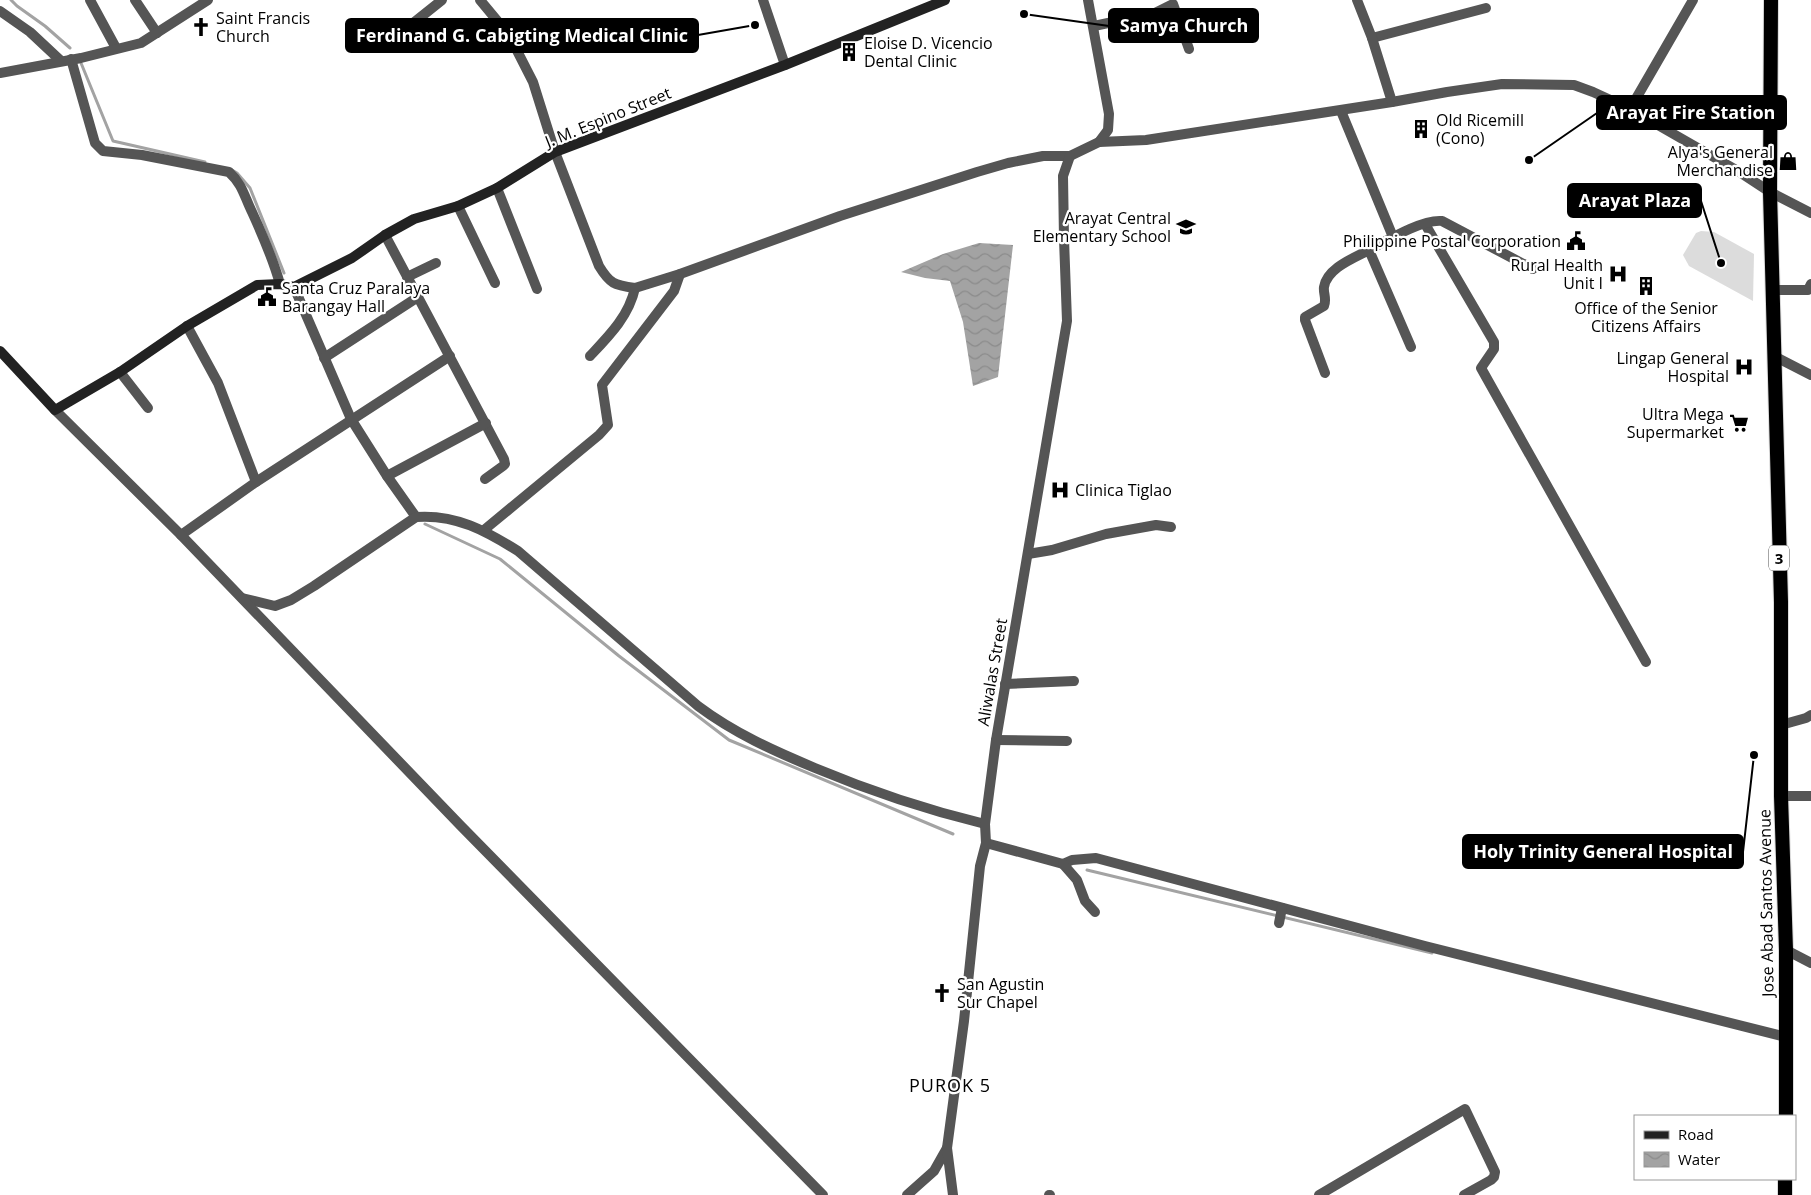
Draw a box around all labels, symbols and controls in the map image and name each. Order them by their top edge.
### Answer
place label: Saint Francis Church [216,7,310,47]
callout: Samya Church [1109,9,1258,42]
text: Samya Church [1120,13,1248,37]
church icon: Saint Francis Church [190,16,212,38]
callout: Ferdinand G. Cabigting Medical Clinic [346,19,698,52]
text: Ferdinand G. Cabigting Medical Clinic [356,23,688,47]
place label: Eloise D. Vicencio Dental Clinic [864,32,993,72]
building icon: Eloise D. Vicencio Dental Clinic [838,41,860,63]
street label: J. M. Espino Street [540,82,675,153]
callout: Arayat Fire Station [1597,96,1786,129]
text: Arayat Fire Station [1607,100,1775,124]
place label: Old Ricemill (Cono) [1436,109,1524,149]
building icon: Old Ricemill (Cono) [1410,118,1432,140]
place label: Alya's General Merchandise [1668,141,1773,181]
shop icon: Alya's General Merchandise [1777,150,1799,172]
callout: Arayat Plaza [1568,184,1701,217]
text: Arayat Plaza [1579,188,1691,212]
place label: Arayat Central Elementary School [1033,207,1171,247]
school or university icon: Arayat Central Elementary School [1175,216,1197,238]
place label: Philippine Postal Corporation [1343,230,1561,252]
public building icon: Philippine Postal Corporation [1565,230,1587,252]
place label: Rural Health Unit I [1510,254,1603,294]
hospital icon: Rural Health Unit I [1607,263,1629,285]
building icon: Office of the Senior Citizens Affairs [1635,275,1657,297]
place label: Santa Cruz Paralaya Barangay Hall [282,277,430,317]
public building icon: Santa Cruz Paralaya Barangay Hall [256,286,278,308]
place label: Office of the Senior Citizens Affairs [1574,297,1718,337]
place label: Lingap General Hospital [1616,347,1729,387]
hospital icon: Lingap General Hospital [1733,356,1755,378]
place label: Ultra Mega Supermarket [1627,403,1724,443]
supermarket icon: Ultra Mega Supermarket [1728,412,1750,434]
hospital icon: Clinica Tiglao [1049,479,1071,501]
place label: Clinica Tiglao [1075,479,1172,501]
road number: 3 [1769,546,1789,570]
street label: Aliwalas Street [972,616,1012,728]
street label: Jose Abad Santos Avenue [1753,809,1779,999]
callout: Holy Trinity General Hospital [1463,835,1743,868]
text: Holy Trinity General Hospital [1473,839,1733,863]
place label: San Agustin Sur Chapel [957,973,1044,1013]
church icon: San Agustin Sur Chapel [931,982,953,1004]
district label: PUROK 5 [909,1073,991,1097]
legend [1634,1115,1796,1180]
text: Road [1678,1124,1714,1144]
text: Water [1678,1149,1720,1169]

